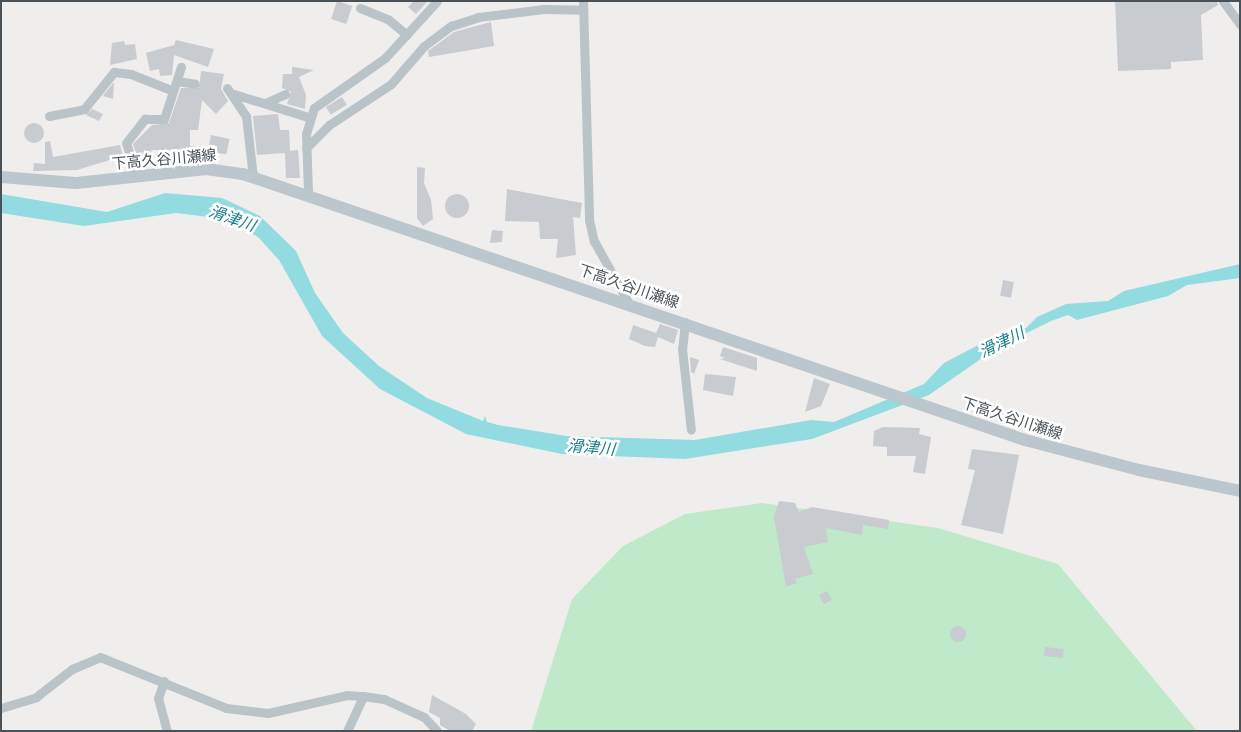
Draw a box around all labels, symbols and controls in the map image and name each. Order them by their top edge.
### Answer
street label: 下高久谷川瀬線 [111,145,217,173]
water label: 滑津川 [206,202,258,236]
street label: 下高久谷川瀬線 [576,260,682,312]
water label: 滑津川 [976,324,1028,362]
street label: 下高久谷川瀬線 [959,393,1065,443]
water label: 滑津川 [566,436,616,460]

